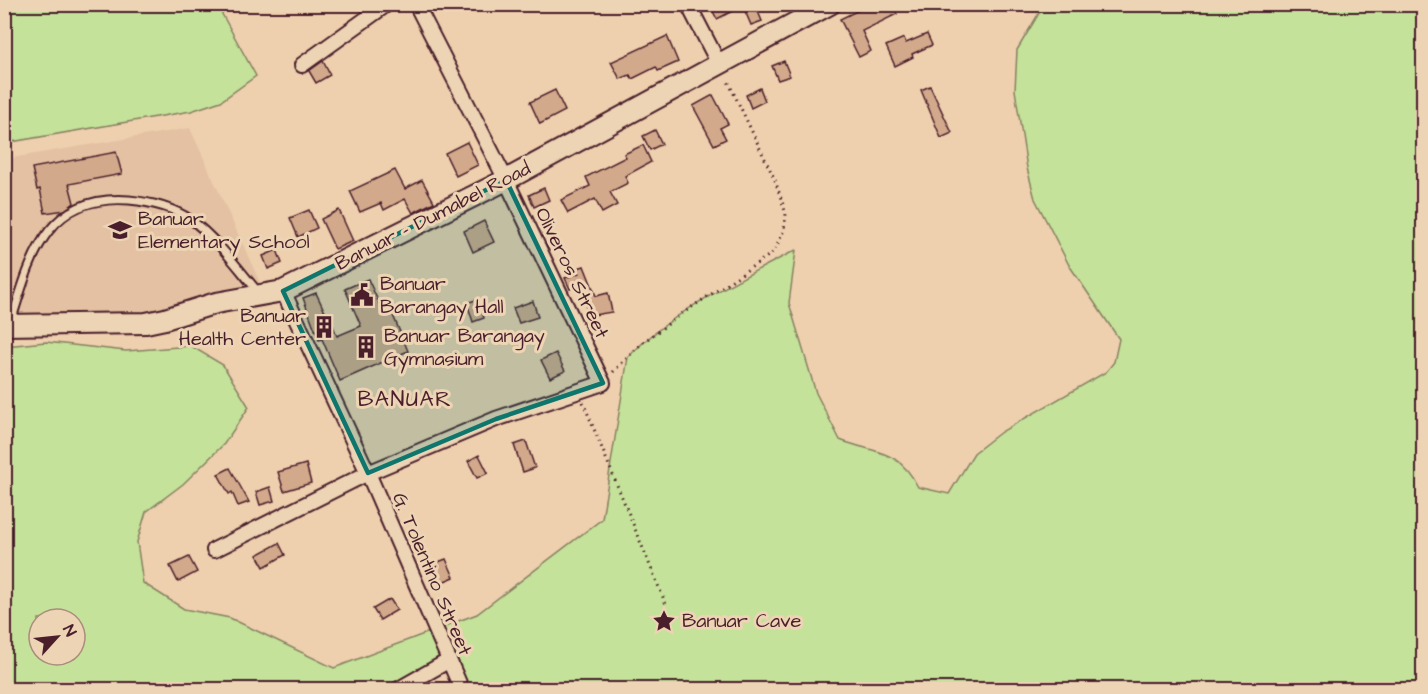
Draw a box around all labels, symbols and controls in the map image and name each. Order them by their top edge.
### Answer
street label: Banuar - Dumabel Road [330,154,536,278]
street label: Oliveros Street [528,203,616,343]
place label: Banuar Elementary School [138,205,310,257]
school or university icon: Banuar Elementary School [107,217,133,243]
place label: Banuar Barangay Hall [380,270,504,322]
public building icon: Banuar Barangay Hall [349,282,375,308]
place label: Banuar Health Center [179,302,306,353]
building icon: Banuar Health Center [311,314,337,340]
place label: Banuar Barangay Gymnasium [384,322,545,374]
building icon: Banuar Barangay Gymnasium [353,334,379,360]
district label: BANUAR [358,384,452,415]
street label: G. Tolentino Street [385,488,479,660]
north arrow [27,607,87,667]
place label: Banuar Cave [682,607,801,635]
place icon: Banuar Cave [651,608,677,634]
text: N [57,621,82,640]

